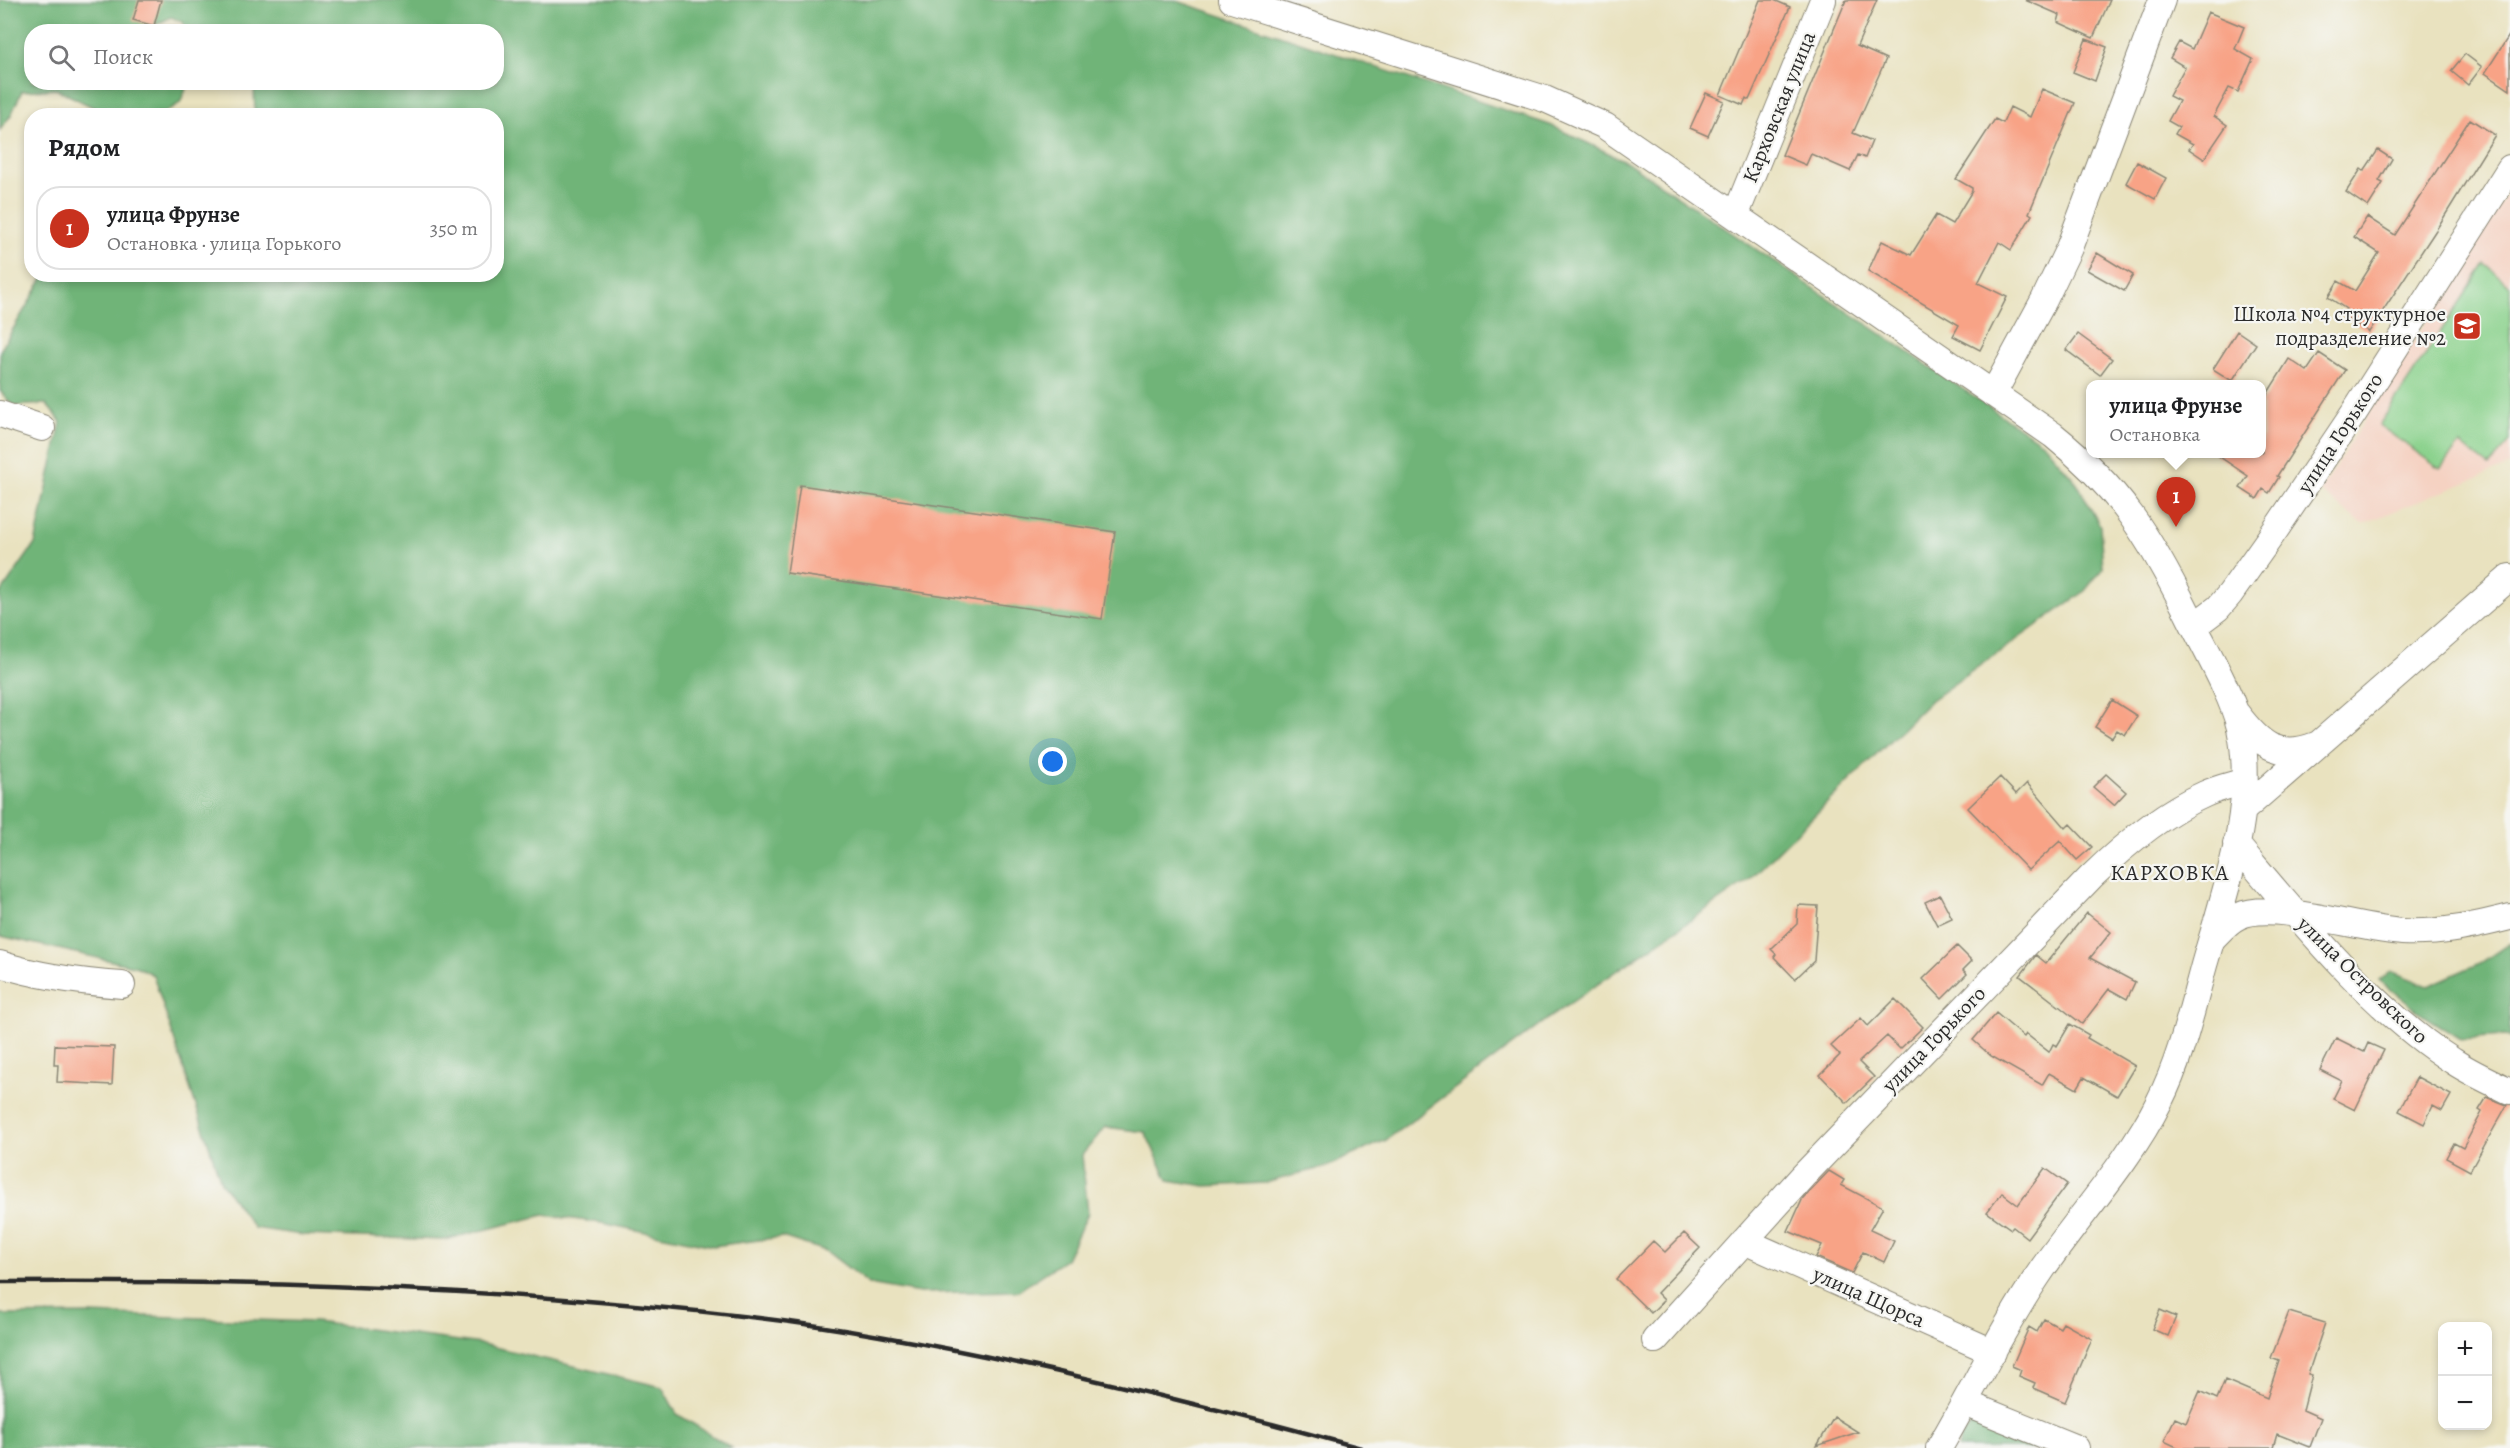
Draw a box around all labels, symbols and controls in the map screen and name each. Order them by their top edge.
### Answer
search box [24,24,504,90]
street label: Карховская улица [1736,27,1822,187]
icon: search [45,41,78,74]
text: Поиск [93,42,153,72]
text: Рядом [48,130,120,165]
text: улица Фрунзе [107,200,240,230]
text: 1 [66,215,73,242]
text: 350 m [430,215,478,242]
text: Остановка · улица Горького [107,230,341,257]
place label: Школа №4 структурное подразделение №2 [2233,300,2446,352]
school or university icon: Школа №4 структурное подразделение №2 [2451,310,2483,342]
street label: улица Горького [2290,368,2389,499]
popup [2086,380,2266,458]
text: улица Фрунзе [2110,391,2242,421]
text: Остановка [2110,421,2201,448]
pin: 1 [2156,478,2196,527]
your location [1038,747,1067,776]
district label: КАРХОВКА [2110,858,2230,888]
street label: улица Островского [2291,910,2435,1050]
street label: улица Горького [1875,980,1992,1099]
street label: улица Щорса [1808,1259,1930,1334]
map controls [2438,1322,2492,1430]
button: + [2438,1322,2492,1376]
button: − [2438,1376,2492,1430]

